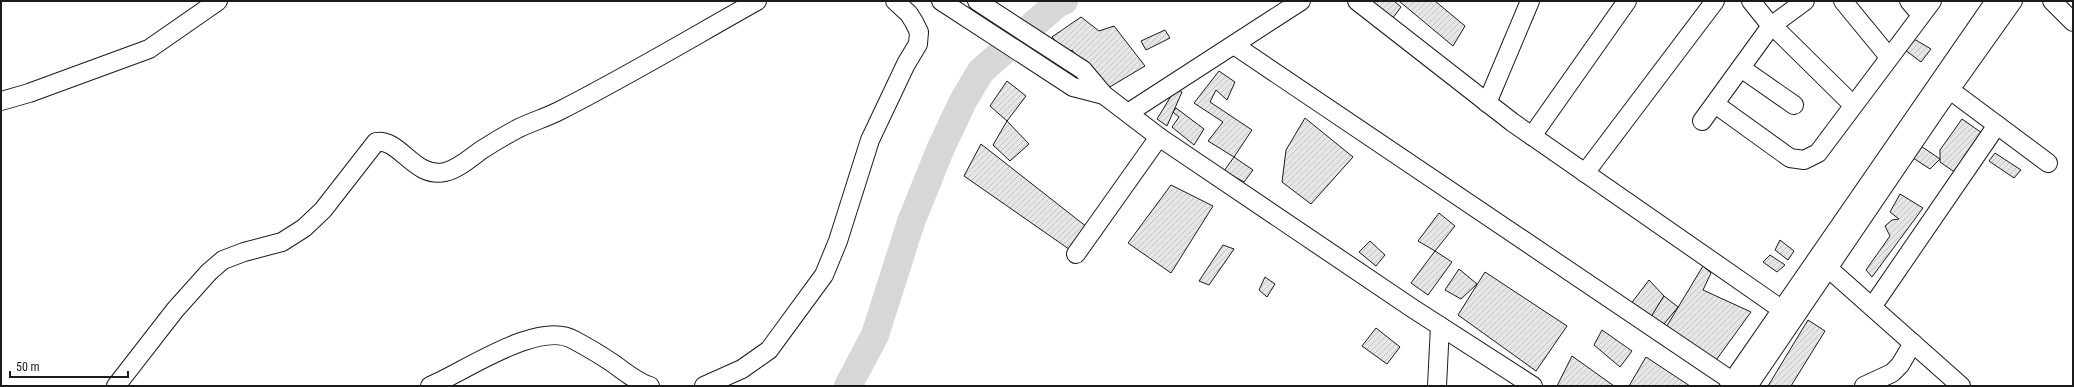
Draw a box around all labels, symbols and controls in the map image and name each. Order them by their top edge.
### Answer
scale bar [10,353,128,379]
text: 50 m [16,360,40,374]

